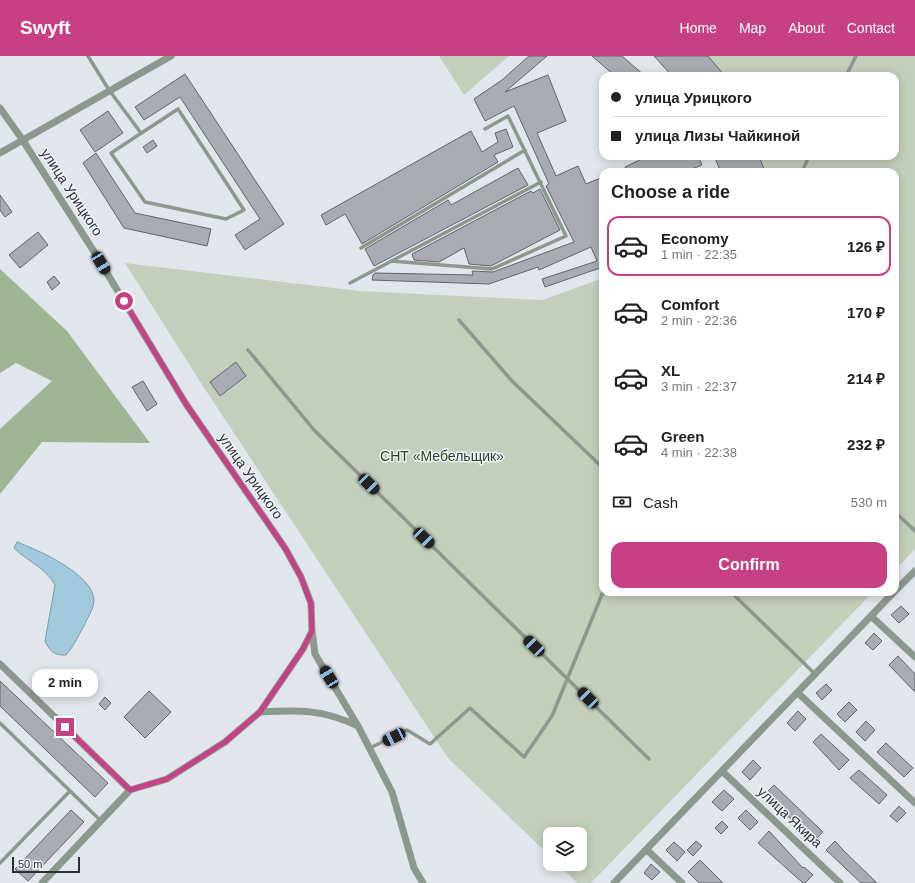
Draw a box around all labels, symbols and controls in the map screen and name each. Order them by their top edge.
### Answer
text: Swyft [20,17,71,38]
text: Home [680,20,717,36]
text: Map [739,20,766,36]
text: About [788,20,825,36]
text: Contact [847,20,895,36]
text: улица Урицкого [635,89,752,106]
text: улица Лизы Чайкиной [635,127,800,144]
street label: улица Урицкого [38,145,106,239]
text: Choose a ride [611,182,730,202]
icon: car [613,228,649,264]
text: Economy [661,230,729,247]
text: 126 ₽ [847,238,885,255]
text: 1 min · 22:35 [661,247,737,262]
car [90,250,112,276]
route start [115,292,133,310]
icon: car [613,294,649,330]
text: Comfort [661,296,719,313]
text: 170 ₽ [847,304,885,321]
text: 2 min · 22:36 [661,313,737,328]
icon: car [613,360,649,396]
text: XL [661,362,680,379]
text: 214 ₽ [847,370,885,387]
text: 3 min · 22:37 [661,379,737,394]
icon: car [613,426,649,462]
text: Green [661,428,704,445]
street label: улица Урицкого [216,430,287,522]
text: 232 ₽ [847,436,885,453]
text: 4 min · 22:38 [661,445,737,460]
park label: СНТ «Мебельщик» [380,448,504,464]
car [356,471,382,497]
icon: cash [611,491,633,513]
text: Cash [643,494,678,511]
text: 530 m [851,495,887,510]
car [411,525,437,551]
button: Confirm [611,542,887,588]
car [521,633,547,659]
car [318,664,340,690]
callout: 2 min [32,669,98,697]
text: 2 min [48,675,82,690]
car [575,685,601,711]
route end [56,718,74,736]
car [381,726,407,748]
street label: улица Якира [755,783,826,851]
map controls [543,827,587,871]
button: layers [543,827,587,871]
scale bar [12,855,80,874]
text: 50 m [18,858,42,870]

